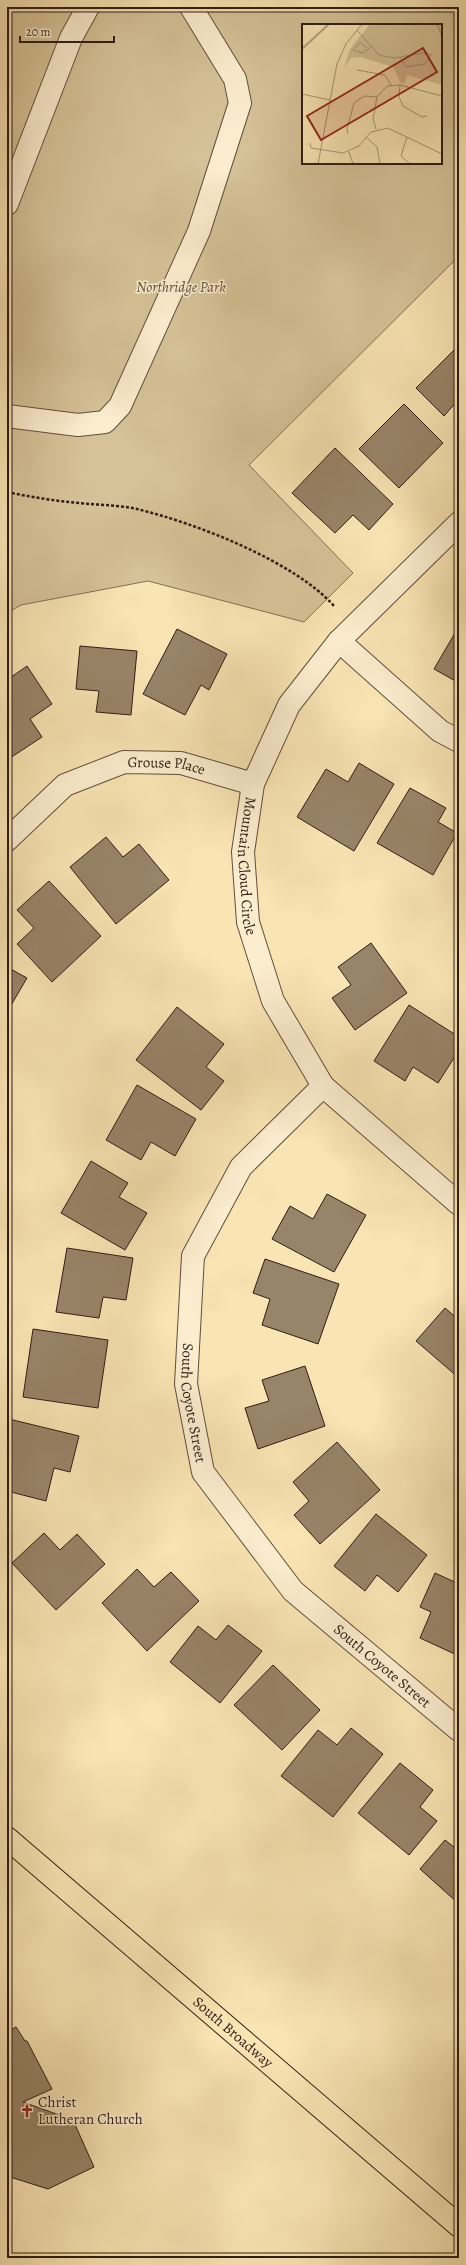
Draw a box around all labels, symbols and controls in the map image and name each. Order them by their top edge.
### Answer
scale bar [20,18,114,44]
text: 20 m [26,24,50,40]
inset map [302,24,442,164]
park label: Northridge Park [136,277,226,297]
street label: Grouse Place [127,752,208,780]
street label: Mountain Cloud Circle [233,796,262,938]
street label: South Coyote Street [176,1342,211,1464]
street label: South Coyote Street [330,1619,435,1712]
street label: South Broadway [189,1992,278,2072]
place label: Christ Lutheran Church [38,2092,143,2129]
church icon: Christ Lutheran Church [19,2103,35,2119]

